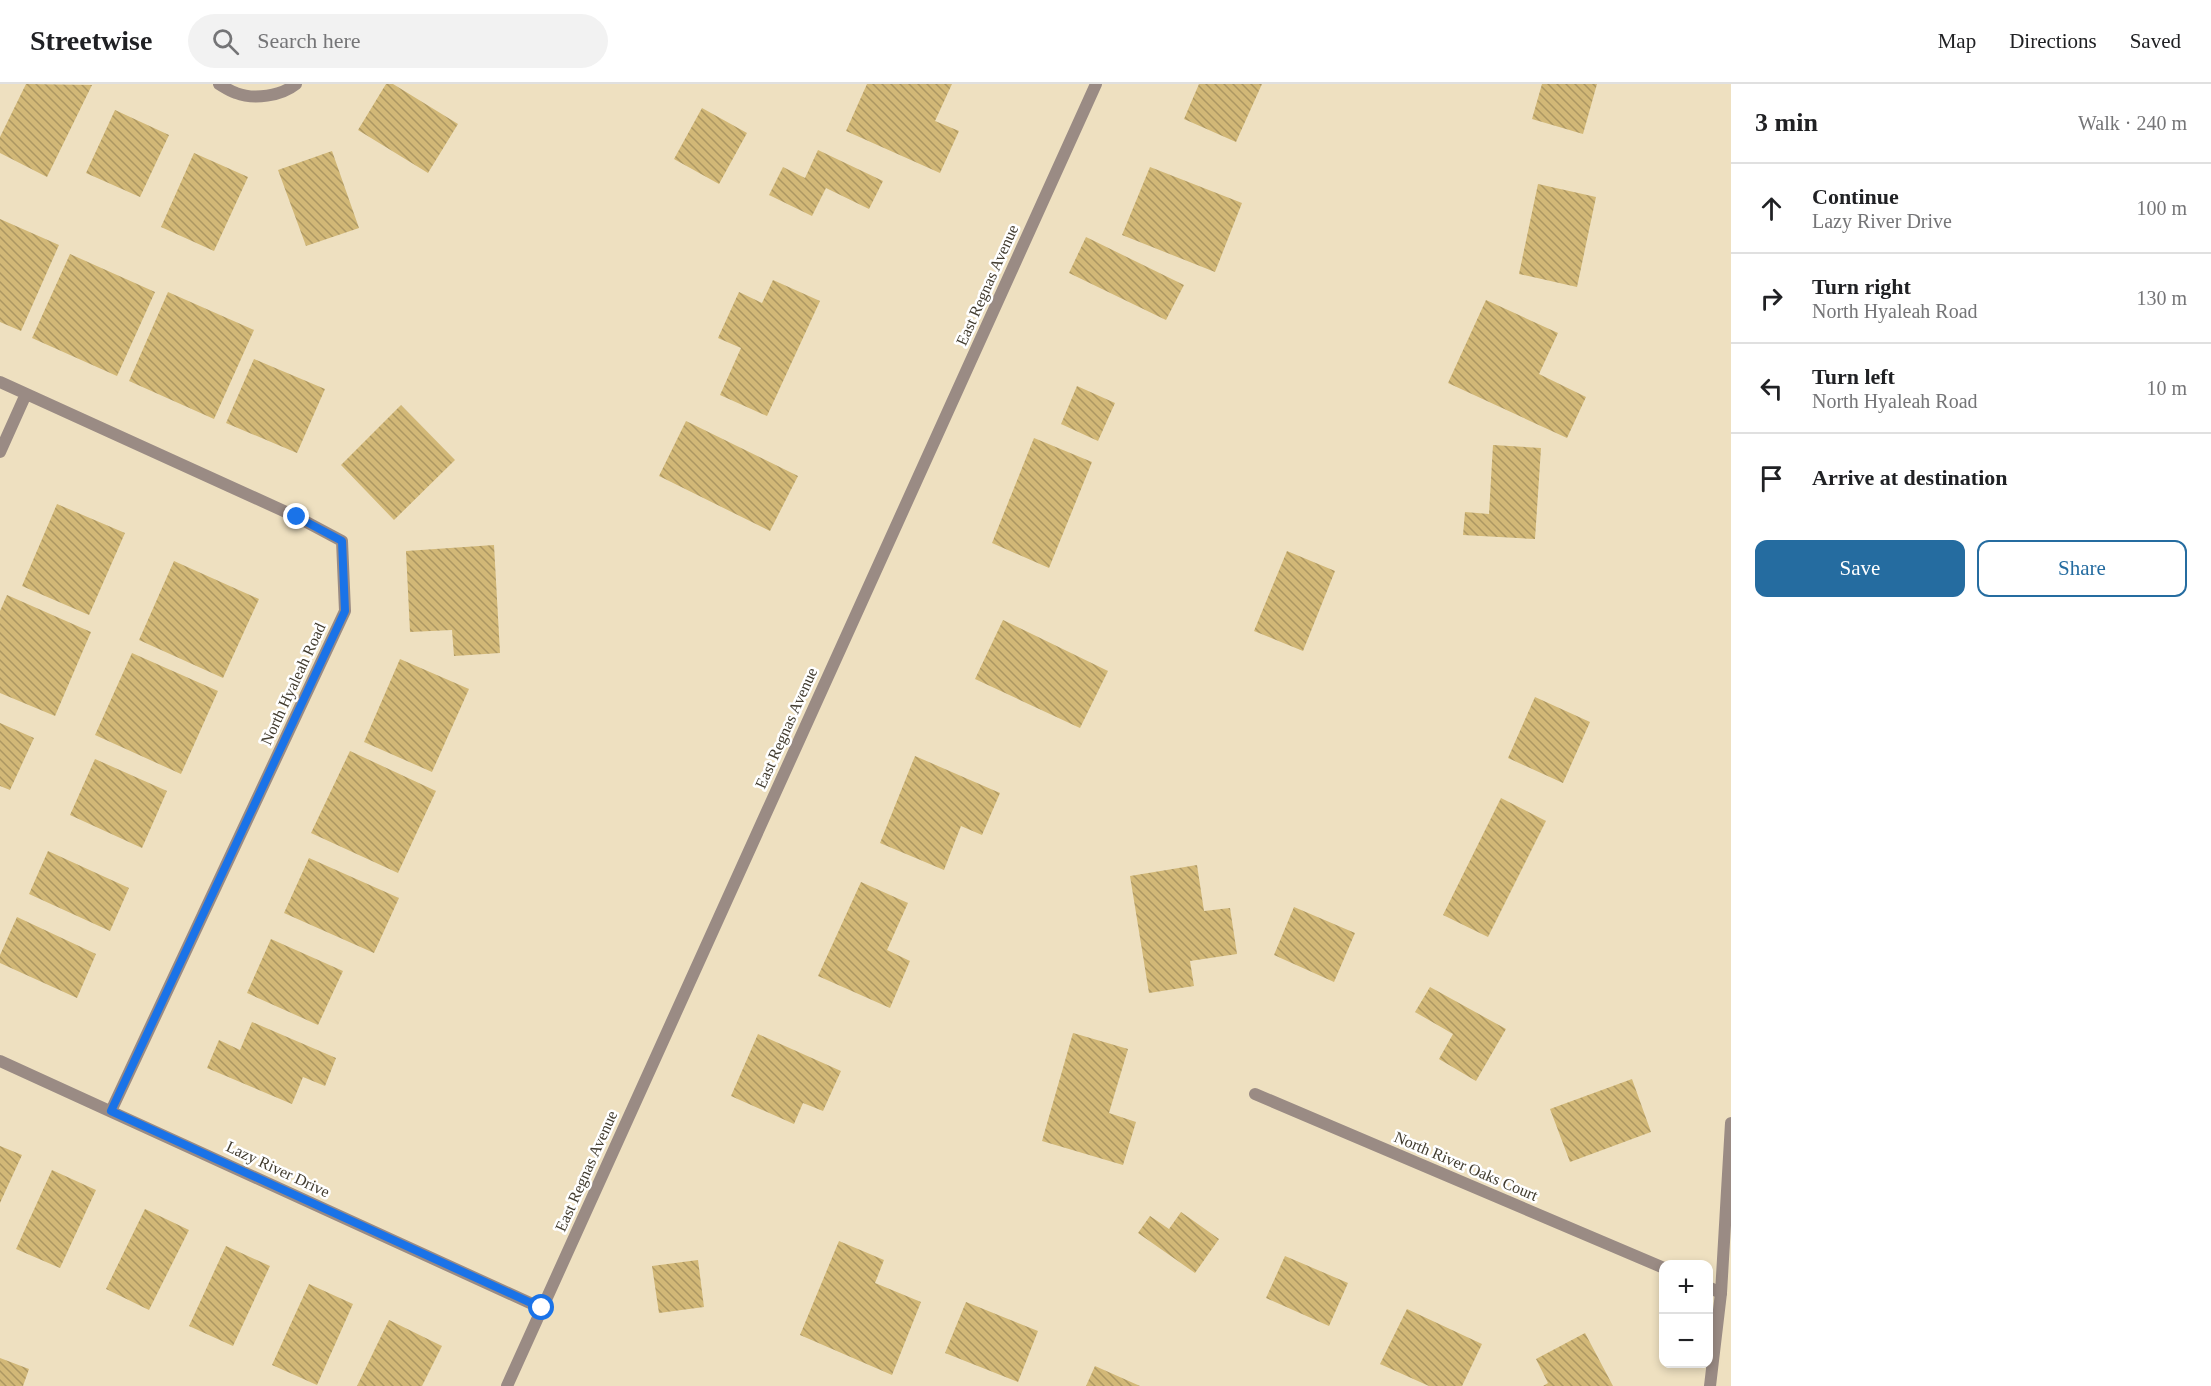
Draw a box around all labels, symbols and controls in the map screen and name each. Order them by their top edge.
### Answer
search box [188,14,608,68]
text: Streetwise [30,25,152,56]
icon: search [209,25,242,58]
text: Search here [257,28,361,53]
text: Map [1938,29,1976,53]
text: Directions [2009,29,2097,53]
text: Saved [2130,29,2181,53]
text: 3 min [1755,108,1818,137]
text: Walk · 240 m [2078,112,2187,134]
text: Continue [1812,184,1899,209]
icon: ahead [1755,192,1788,225]
text: 100 m [2136,197,2187,219]
text: Lazy River Drive [1812,210,1952,232]
street label: East Regnas Avenue [953,222,1022,348]
text: Turn right [1812,274,1911,299]
icon: right [1755,282,1788,315]
text: 130 m [2136,287,2187,309]
text: North Hyaleah Road [1812,300,1978,322]
text: Turn left [1812,364,1895,389]
icon: left [1755,372,1788,405]
text: 10 m [2146,377,2187,399]
text: North Hyaleah Road [1812,390,1978,412]
icon: arrive [1755,462,1788,495]
text: Arrive at destination [1812,465,2008,490]
route end [283,503,309,529]
button: Save [1755,540,1965,597]
button: Share [1977,540,2187,597]
street label: North Hyaleah Road [257,620,330,748]
street label: East Regnas Avenue [752,665,821,791]
street label: East Regnas Avenue [552,1108,621,1234]
street label: North River Oaks Court [1392,1128,1541,1204]
street label: Lazy River Drive [223,1138,332,1201]
map controls [1659,1260,1713,1368]
button: + [1659,1260,1713,1314]
route start [528,1294,554,1320]
button: − [1659,1314,1713,1368]

